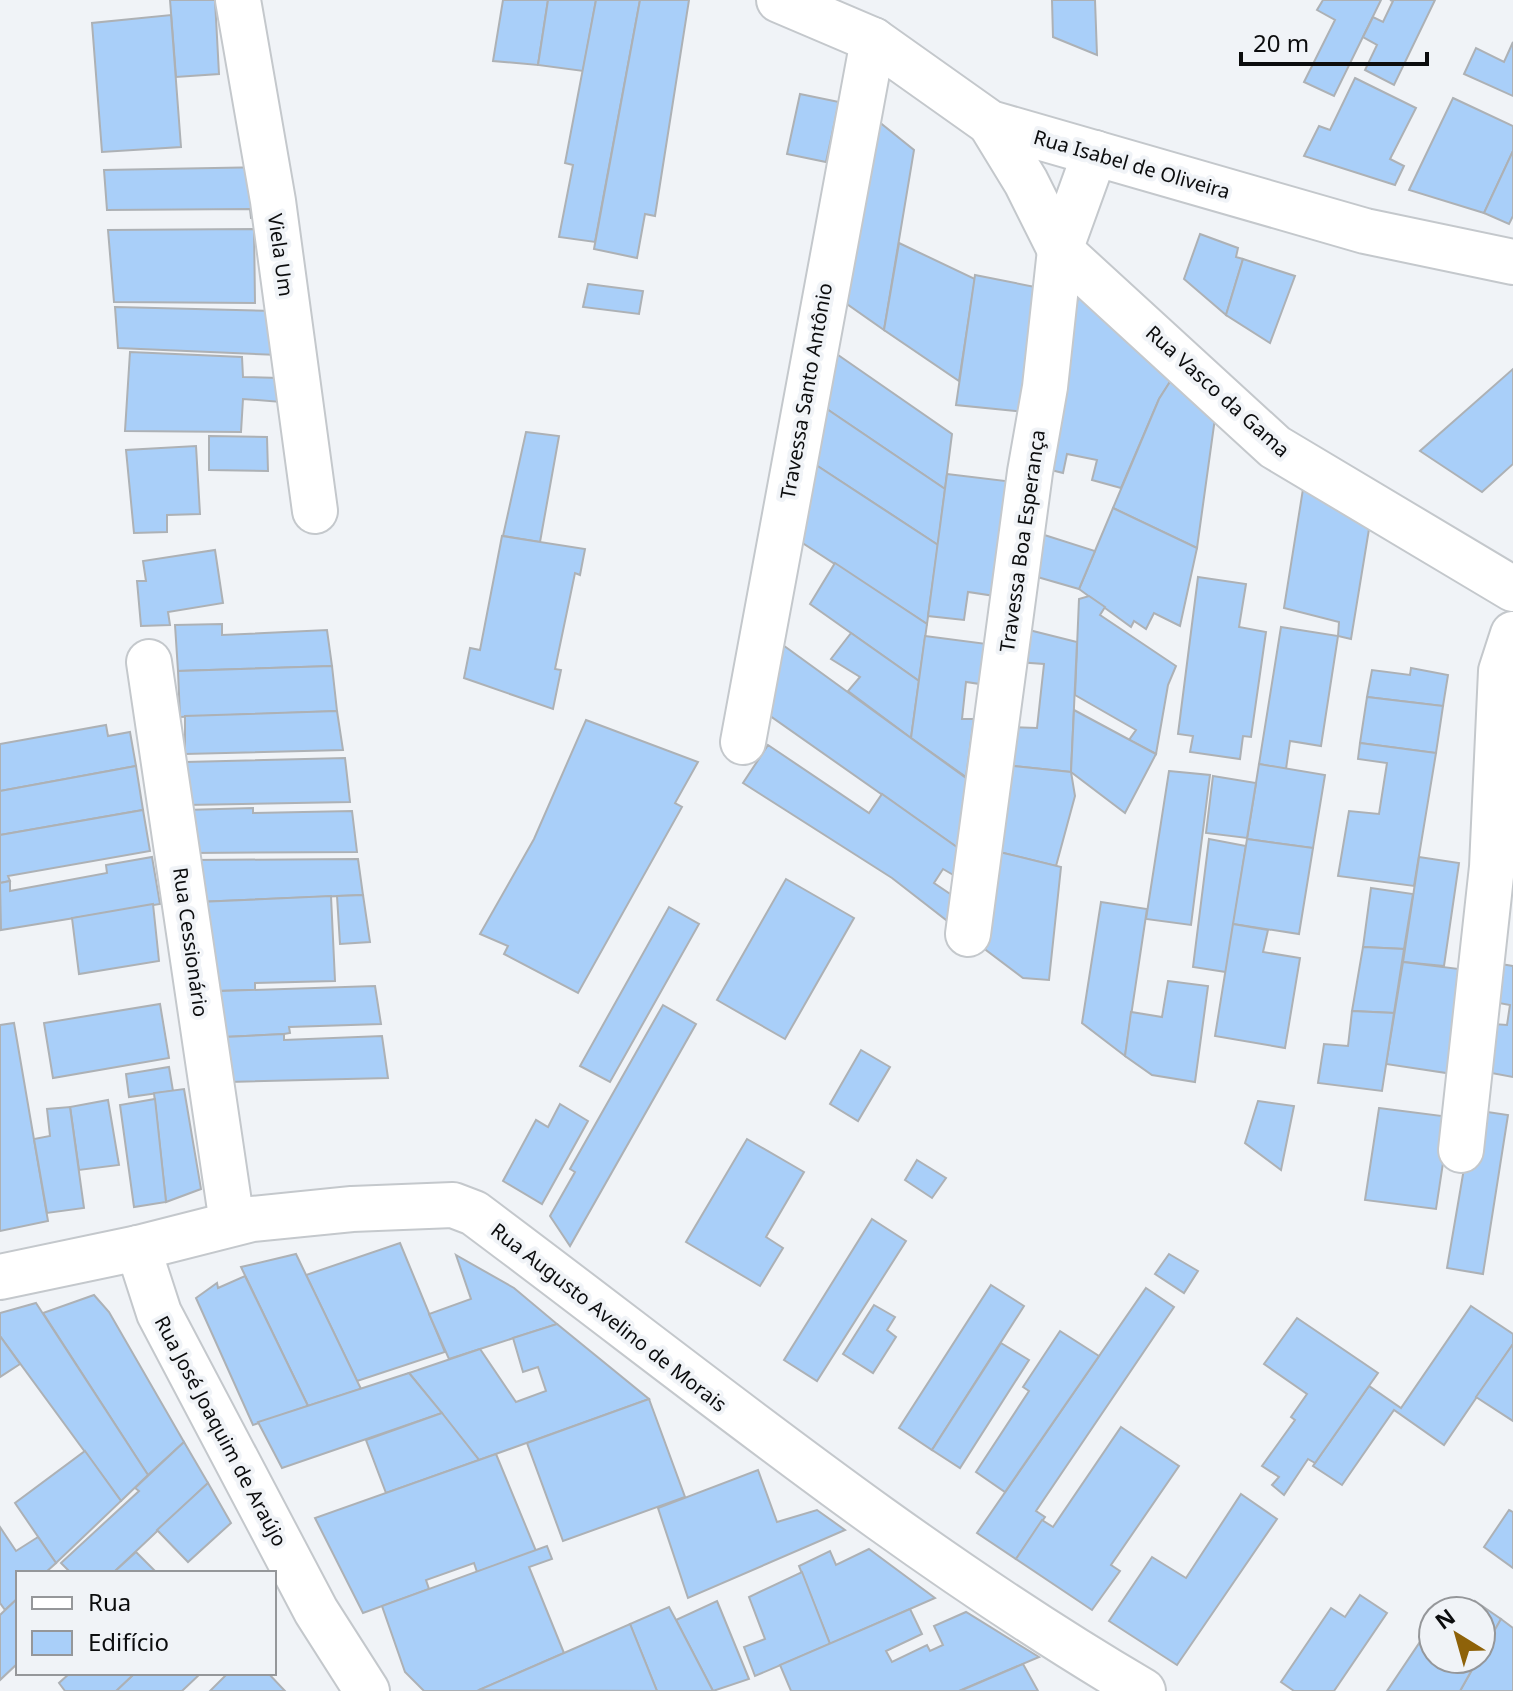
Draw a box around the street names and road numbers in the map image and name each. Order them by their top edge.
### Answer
street label: Rua Isabel de Oliveira [1031,123,1233,205]
street label: Viela Um [262,212,300,298]
street label: Travessa Santo Antônio [774,281,838,501]
street label: Rua Vasco da Gama [1140,319,1296,463]
street label: Travessa Boa Esperança [993,428,1051,654]
street label: Rua Cessionário [167,866,215,1018]
street label: Rua Augusto Avelino de Morais [486,1216,732,1418]
street label: Rua José Joaquim de Araújo [149,1311,293,1551]

